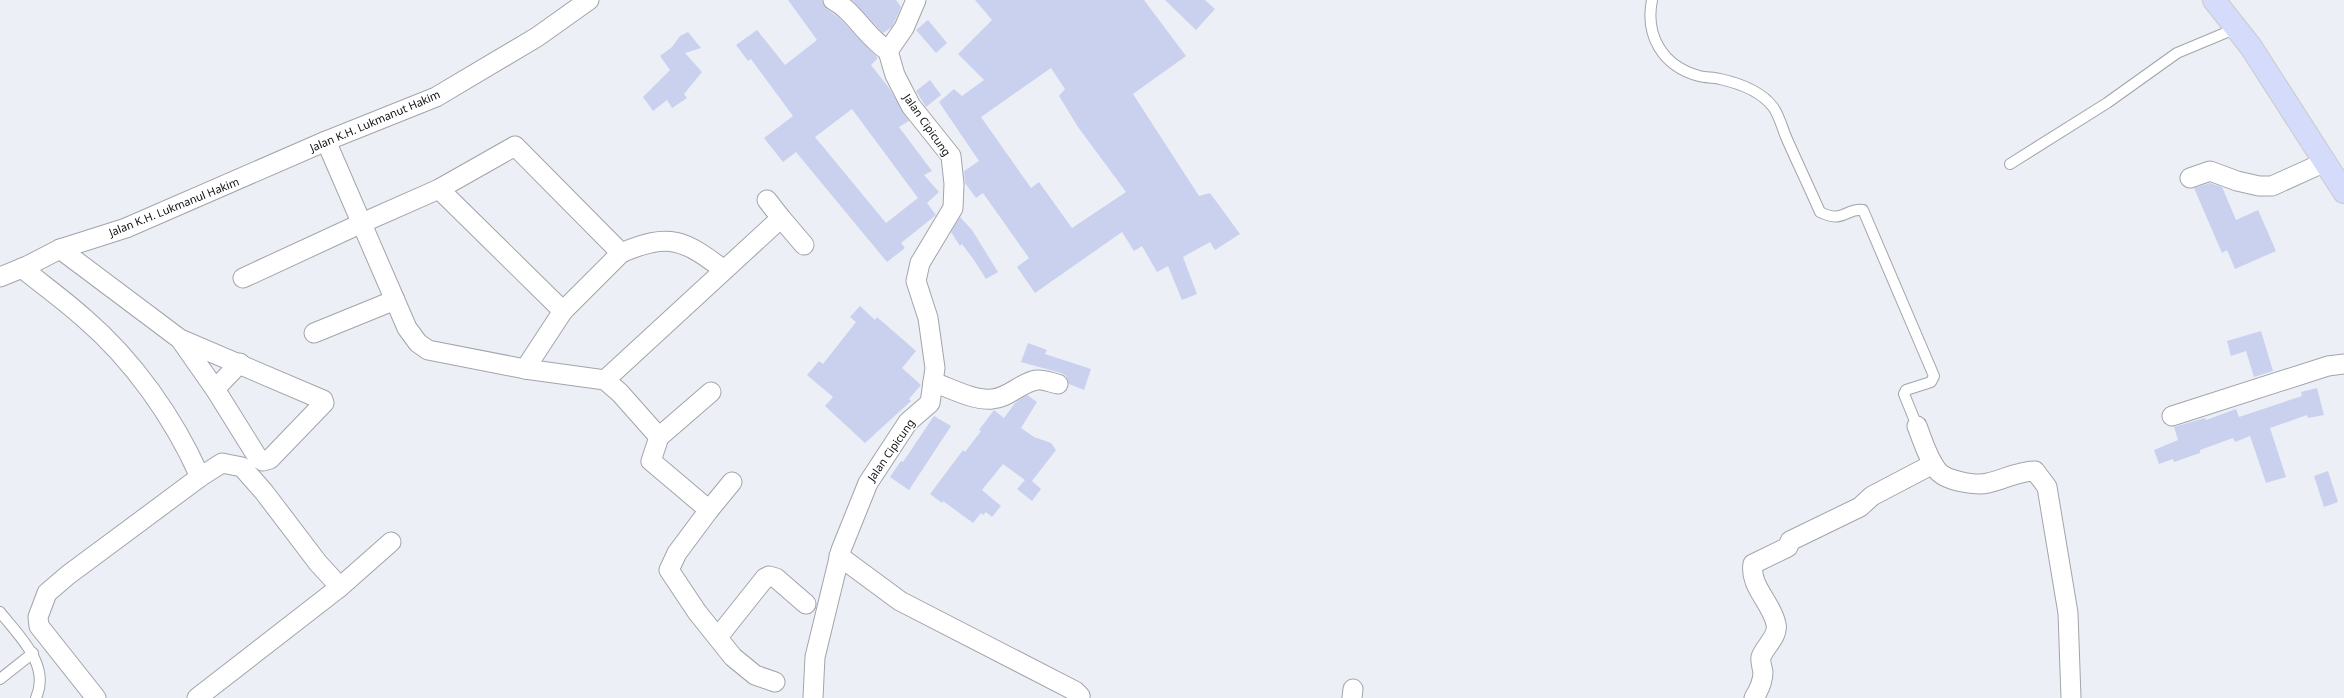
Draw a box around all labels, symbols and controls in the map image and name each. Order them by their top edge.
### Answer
street label: Jalan K.H. Lukmanut Hakim [306,86,442,155]
street label: Jalan Cipicung [900,90,954,159]
street label: Jalan K.H. Lukmanul Hakim [106,174,241,240]
street label: Jalan Cipicung [863,416,918,485]

